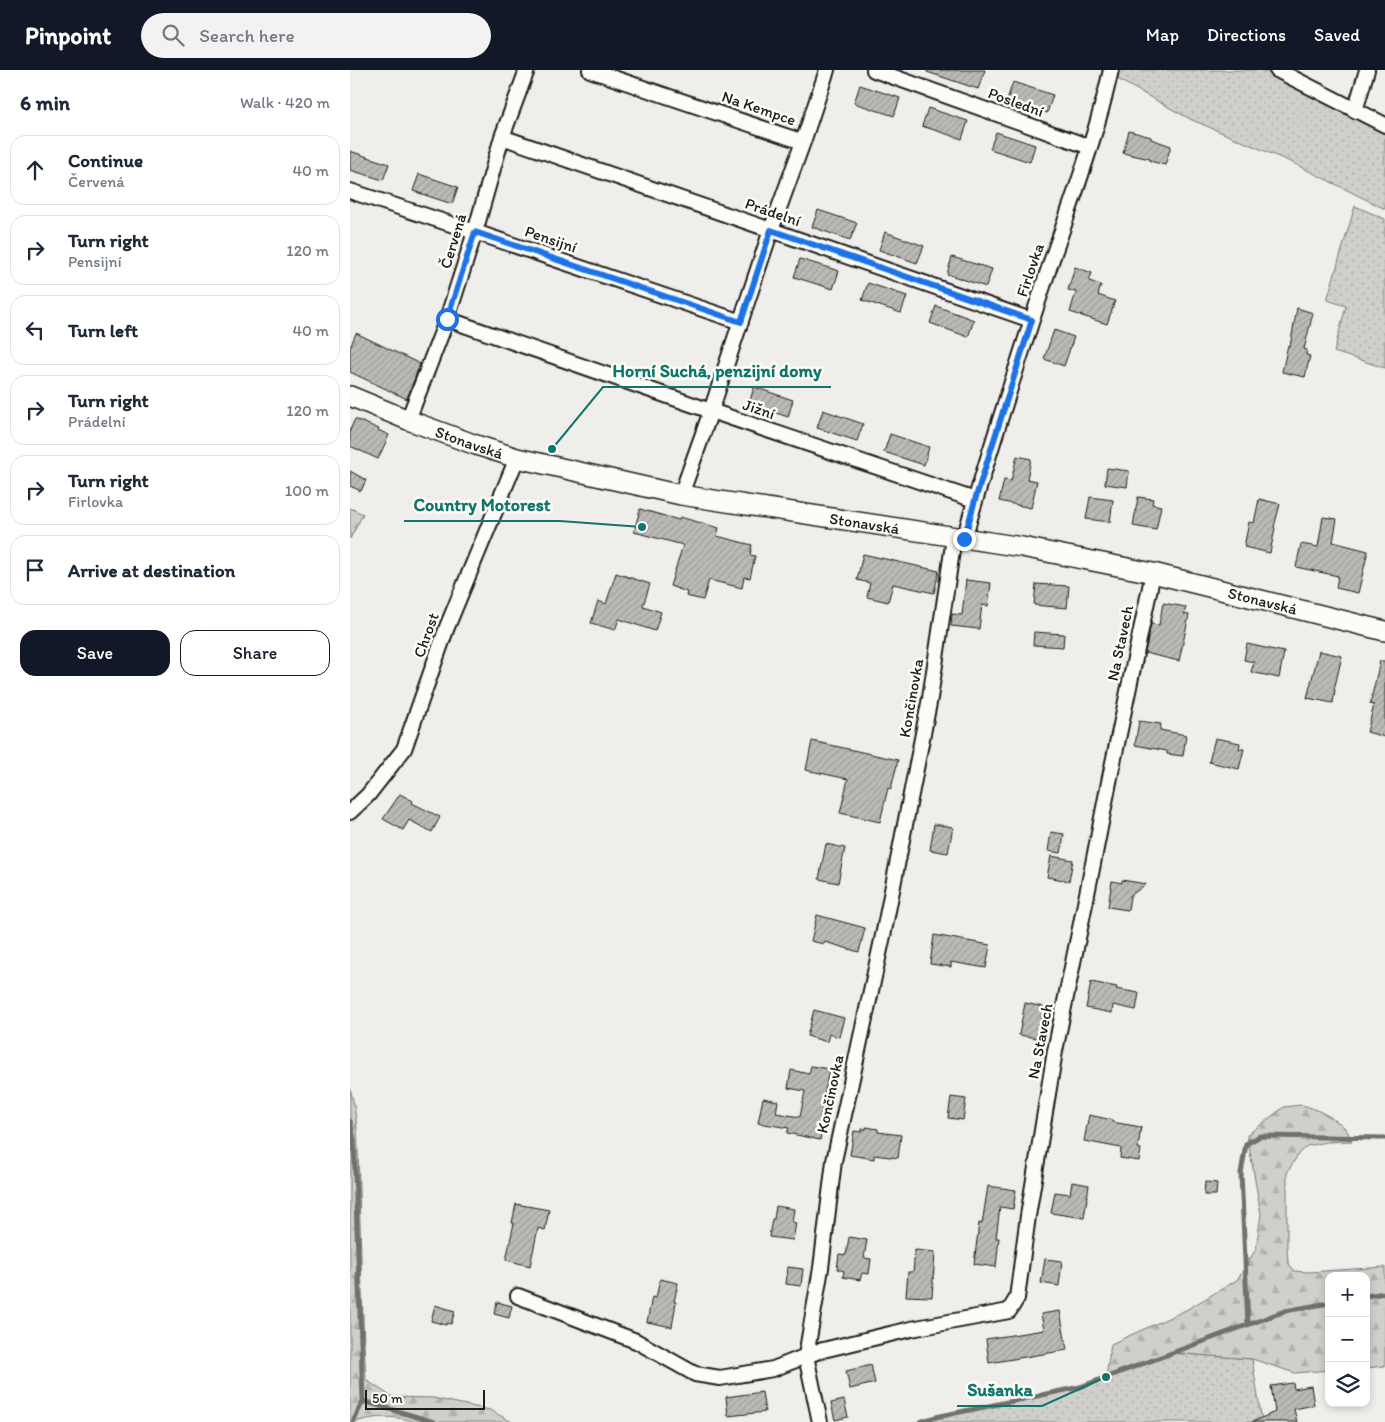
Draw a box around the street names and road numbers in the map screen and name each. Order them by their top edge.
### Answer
street label: Poslední [986,83,1046,121]
street label: Na Kempce [720,86,799,130]
street label: Prádelní [743,194,803,230]
street label: Červená [436,210,471,271]
street label: Pensijní [523,221,579,257]
street label: Firlovka [1012,240,1048,299]
street label: Jižní [741,395,777,423]
street label: Stonavská [433,421,506,463]
street label: Stonavská [828,508,902,538]
street label: Stonavská [1226,583,1300,618]
street label: Na Stavech [1103,603,1137,683]
street label: Chrost [409,610,443,660]
street label: Končinovka [895,656,927,739]
street label: Na Stavech [1023,1001,1057,1081]
street label: Končinovka [812,1052,848,1135]

